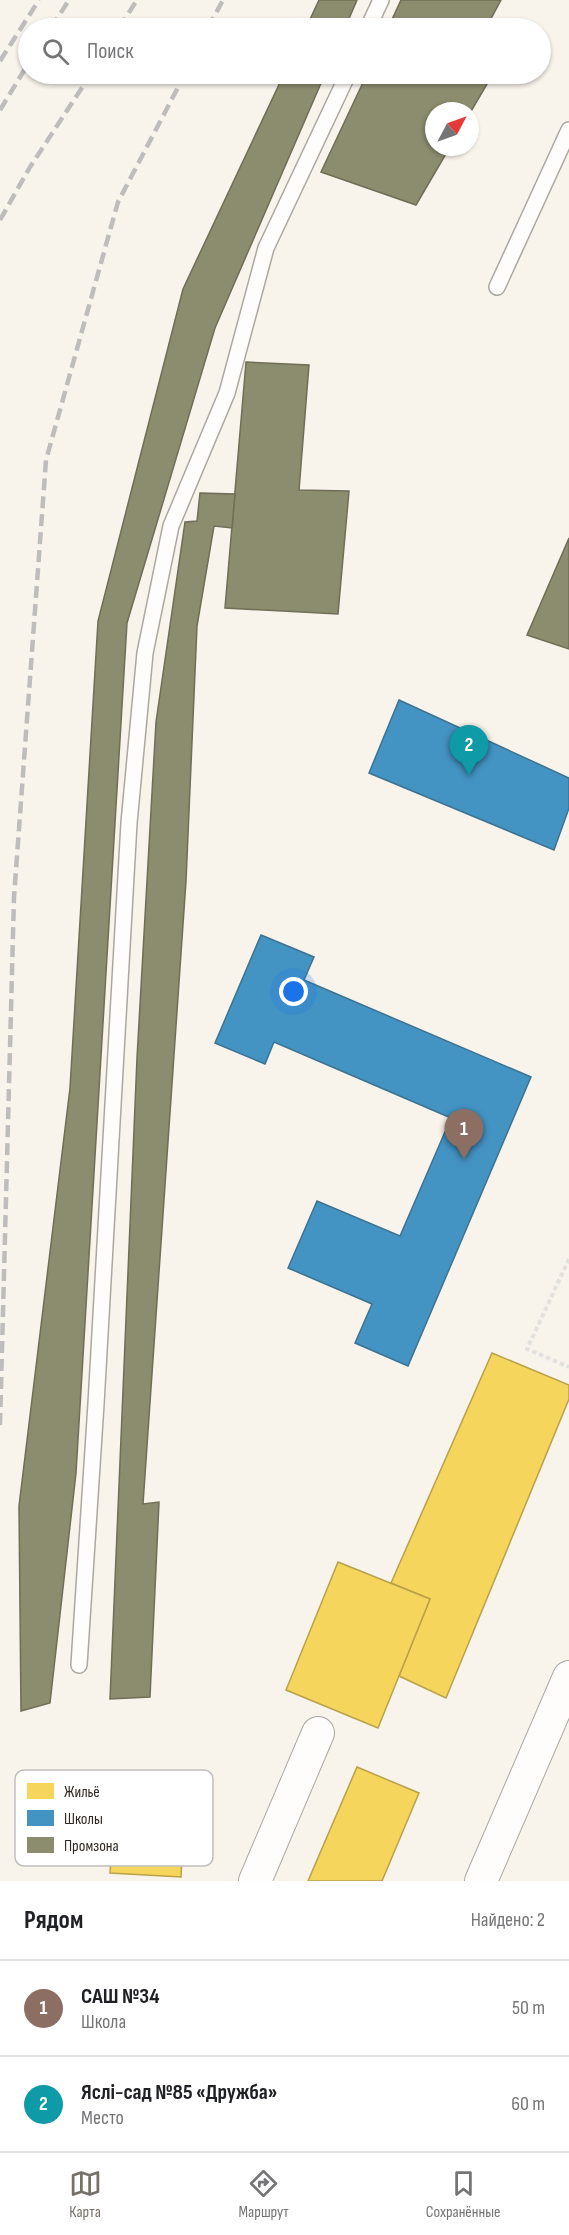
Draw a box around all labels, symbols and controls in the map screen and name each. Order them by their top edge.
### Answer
search box [18,18,551,84]
icon: search [39,35,72,68]
text: Поиск [87,38,133,65]
north arrow [425,102,479,156]
pin: 2 [450,726,488,775]
your location [279,977,308,1006]
pin: 1 [444,1110,484,1159]
legend [15,1770,213,1866]
text: Жильё [64,1783,100,1802]
text: Школы [64,1810,103,1829]
text: Промзона [64,1837,119,1856]
text: Рядом [24,1905,83,1936]
text: Найдено: 2 [471,1908,545,1932]
text: САШ №34 [81,1983,159,2010]
text: 1 [40,1996,47,2020]
text: 50 m [512,1996,545,2020]
text: Школа [81,2010,126,2034]
text: Яслі-сад №85 «Дружба» [81,2079,277,2106]
text: 2 [39,2092,48,2116]
text: 60 m [511,2092,545,2116]
text: Место [81,2106,124,2130]
tab: Карта [69,2167,102,2222]
tab: Маршрут [239,2167,289,2222]
tab: Сохранённые [426,2167,500,2222]

